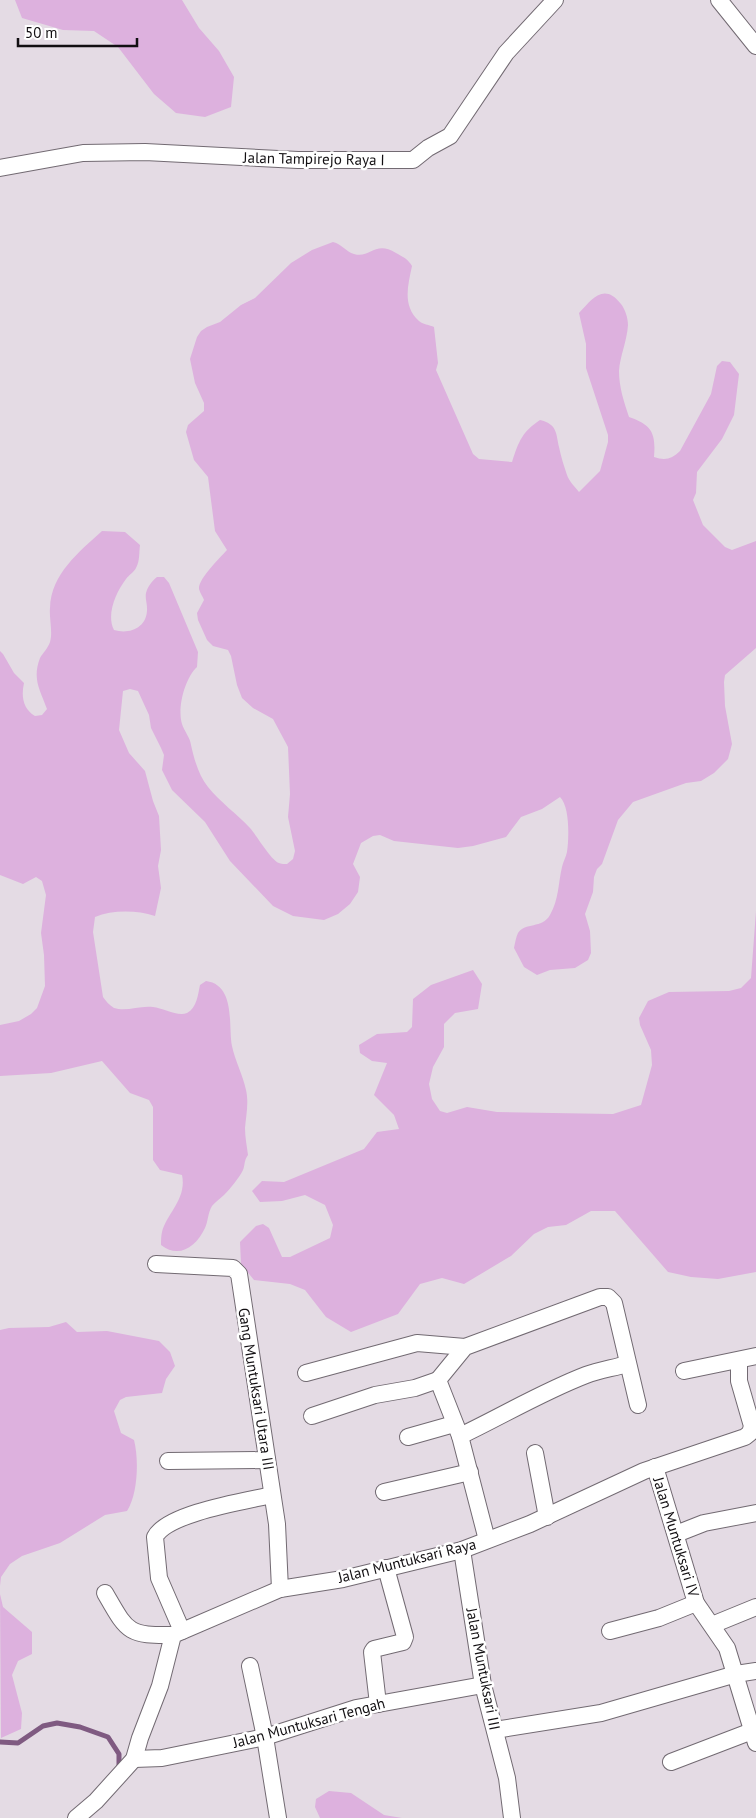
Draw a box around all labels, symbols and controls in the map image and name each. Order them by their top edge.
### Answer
scale bar [18,15,136,47]
text: 50 m [25,23,58,42]
street label: Jalan Tampirejo Raya I [242,148,385,169]
street label: Gang Muntuksari Utara III [234,1306,279,1472]
street label: Jalan Muntuksari IV [649,1474,704,1599]
street label: Jalan Muntuksari Raya [335,1534,478,1587]
street label: Jalan Muntuksari III [462,1605,505,1732]
street label: Jalan Muntuksari Tengah [230,1693,387,1752]

